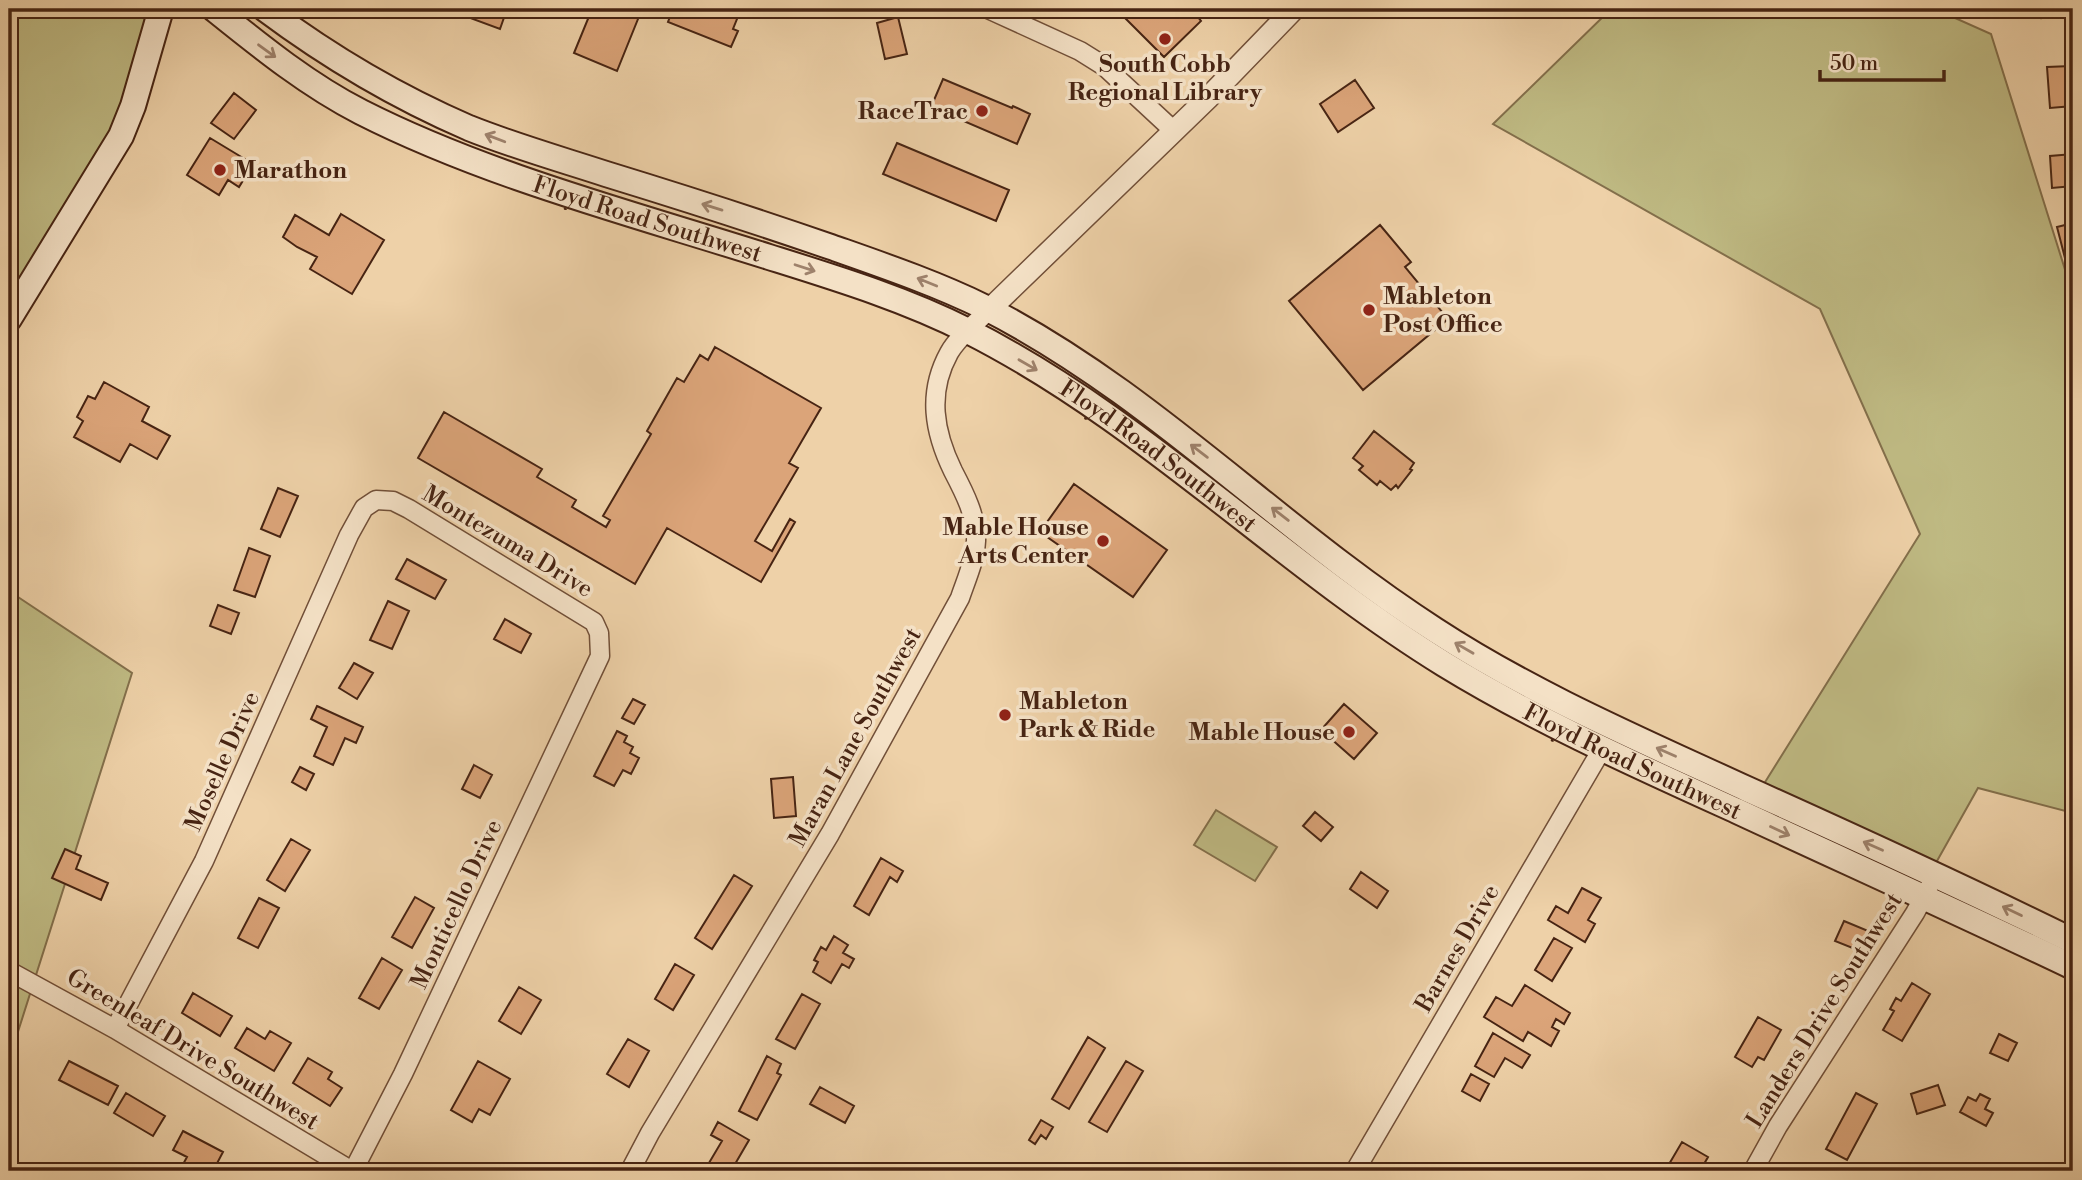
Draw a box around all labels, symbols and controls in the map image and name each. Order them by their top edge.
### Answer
marker: South Cobb Regional Library [1157,31,1173,47]
scale bar [1820,38,1944,82]
one-way arrow [257,44,276,58]
place label: South Cobb Regional Library [1068,50,1263,108]
text: 50 m [1830,51,1878,77]
place label: RaceTrac [858,97,968,127]
marker: RaceTrac [974,103,990,119]
one-way arrow [485,130,507,143]
place label: Marathon [234,156,347,186]
marker: Marathon [212,162,228,178]
street label: Floyd Road Southwest [529,170,766,270]
one-way arrow [701,200,723,213]
one-way arrow [794,263,816,276]
one-way arrow [916,275,938,288]
place label: Mableton Post Office [1383,282,1503,340]
marker: Mableton Post Office [1361,302,1377,318]
one-way arrow [1017,358,1037,372]
street label: Floyd Road Southwest [1054,374,1263,540]
one-way arrow [1190,443,1208,458]
street label: Montezuma Drive [417,479,598,605]
one-way arrow [1271,507,1290,522]
place label: Mable House Arts Center [942,513,1089,571]
marker: Mable House Arts Center [1095,533,1111,549]
street label: Maran Lane Southwest [783,622,929,852]
one-way arrow [1455,640,1475,654]
street label: Moselle Drive [179,687,267,836]
place label: Mableton Park & Ride [1019,687,1156,745]
street label: Floyd Road Southwest [1518,698,1746,827]
marker: Mableton Park & Ride [997,707,1013,723]
place label: Mable House [1188,718,1335,748]
marker: Mable House [1341,724,1357,740]
one-way arrow [1656,745,1677,758]
street label: Monticello Drive [405,815,509,994]
one-way arrow [1769,825,1790,838]
one-way arrow [1863,839,1884,852]
street label: Barnes Drive [1409,879,1507,1019]
street label: Landers Drive Southwest [1740,887,1910,1134]
one-way arrow [2002,904,2023,917]
street label: Greenleaf Drive Southwest [61,963,325,1137]

